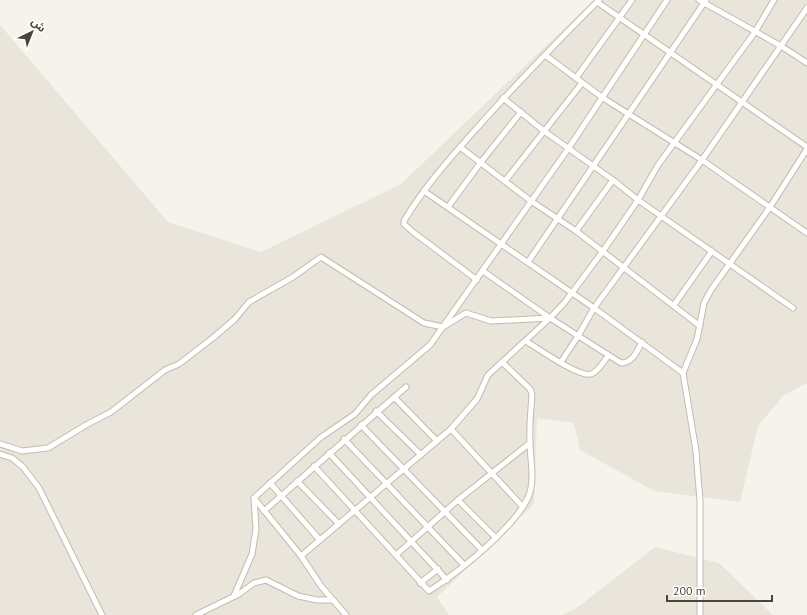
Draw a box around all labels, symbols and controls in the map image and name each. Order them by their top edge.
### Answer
north arrow [12,12,52,52]
text: ش [29,14,49,35]
scale bar [667,577,772,603]
text: 200 m [673,583,706,598]

